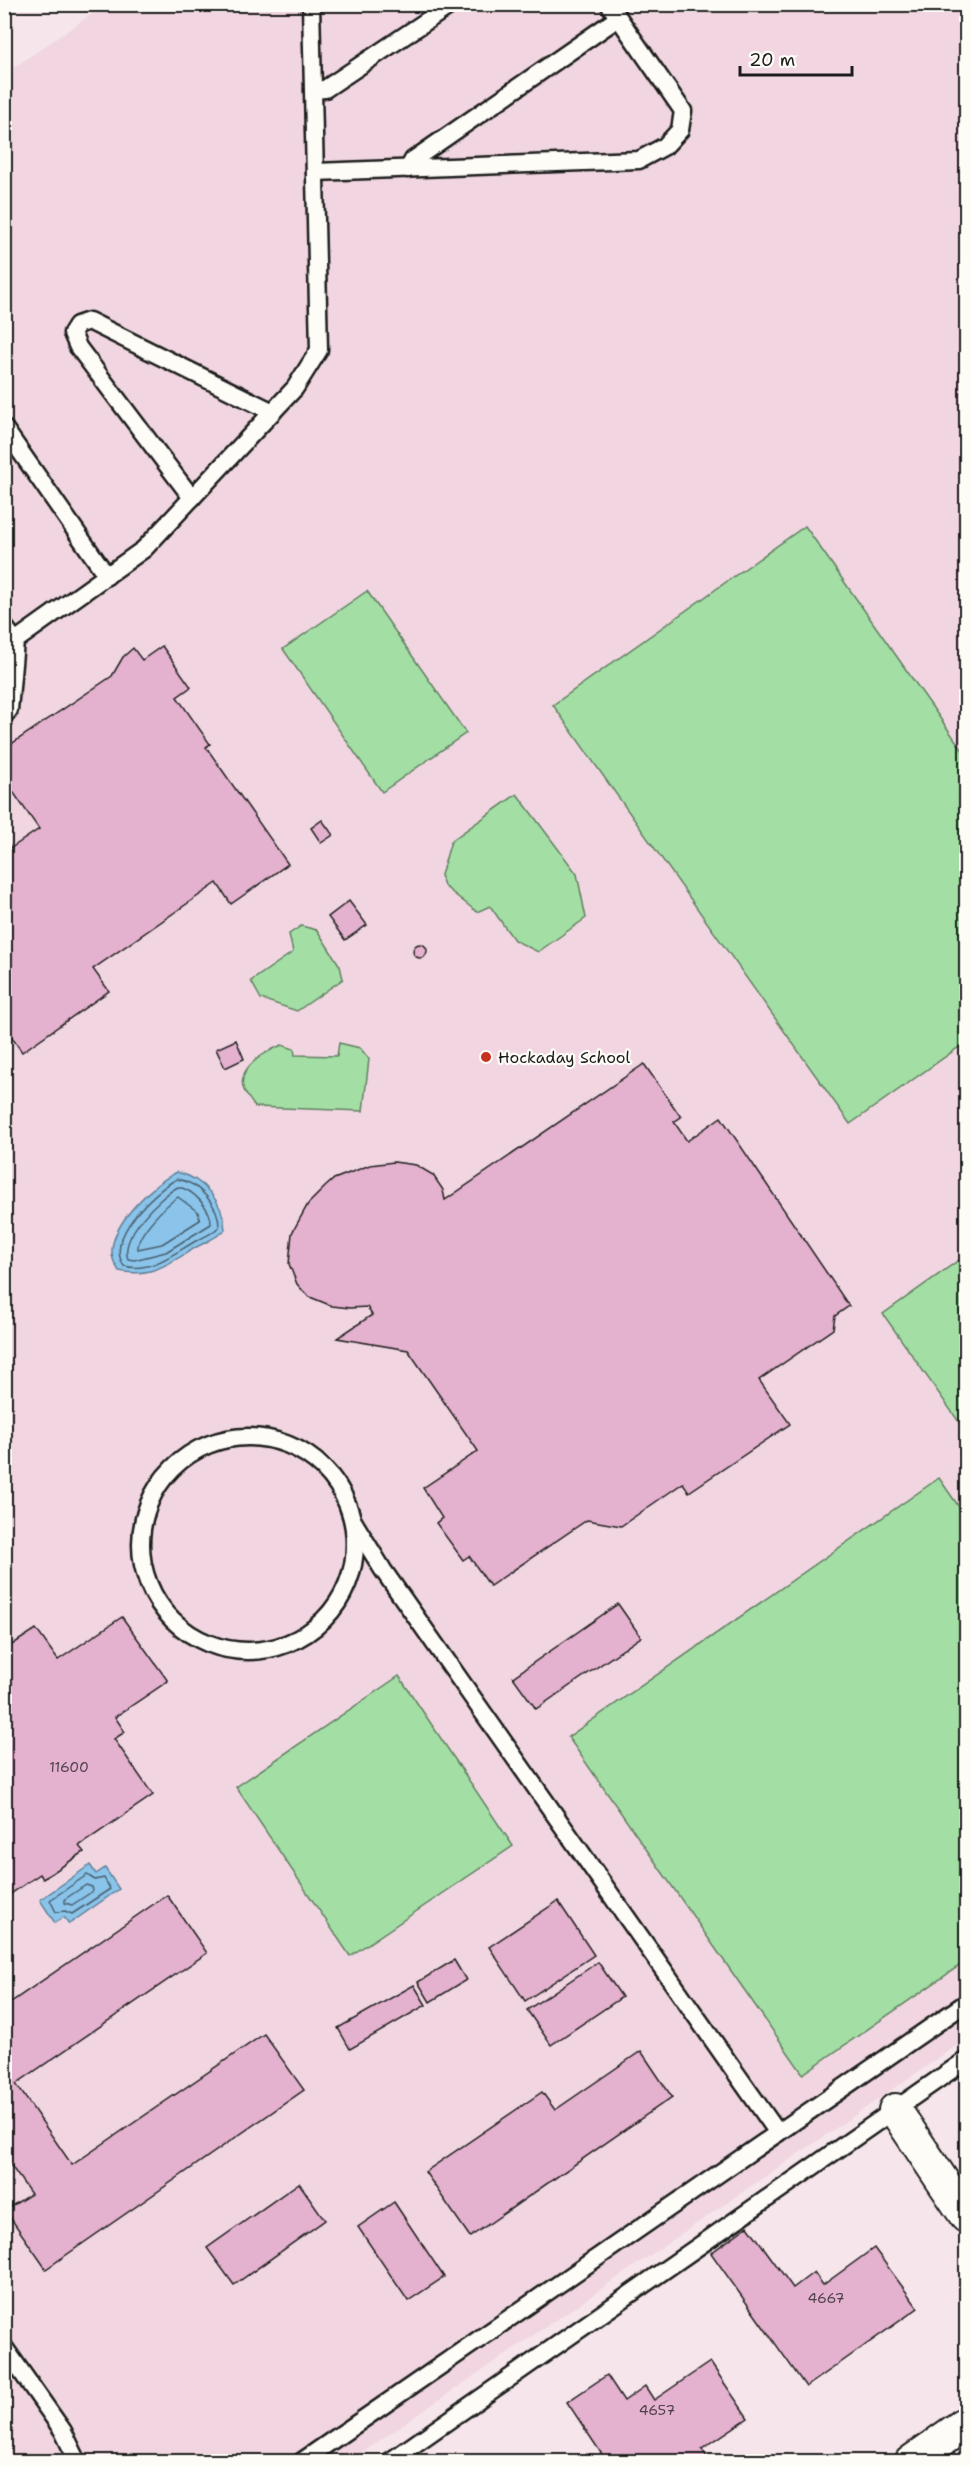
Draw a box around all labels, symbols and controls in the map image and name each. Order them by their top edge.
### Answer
scale bar [740,39,852,77]
text: 20 m [749,48,795,72]
place label: Hockaday School [498,1047,631,1068]
marker: Hockaday School [479,1050,493,1064]
house number: 11600 [49,1758,89,1776]
house number: 4667 [808,2289,844,2307]
house number: 4657 [639,2401,675,2419]

